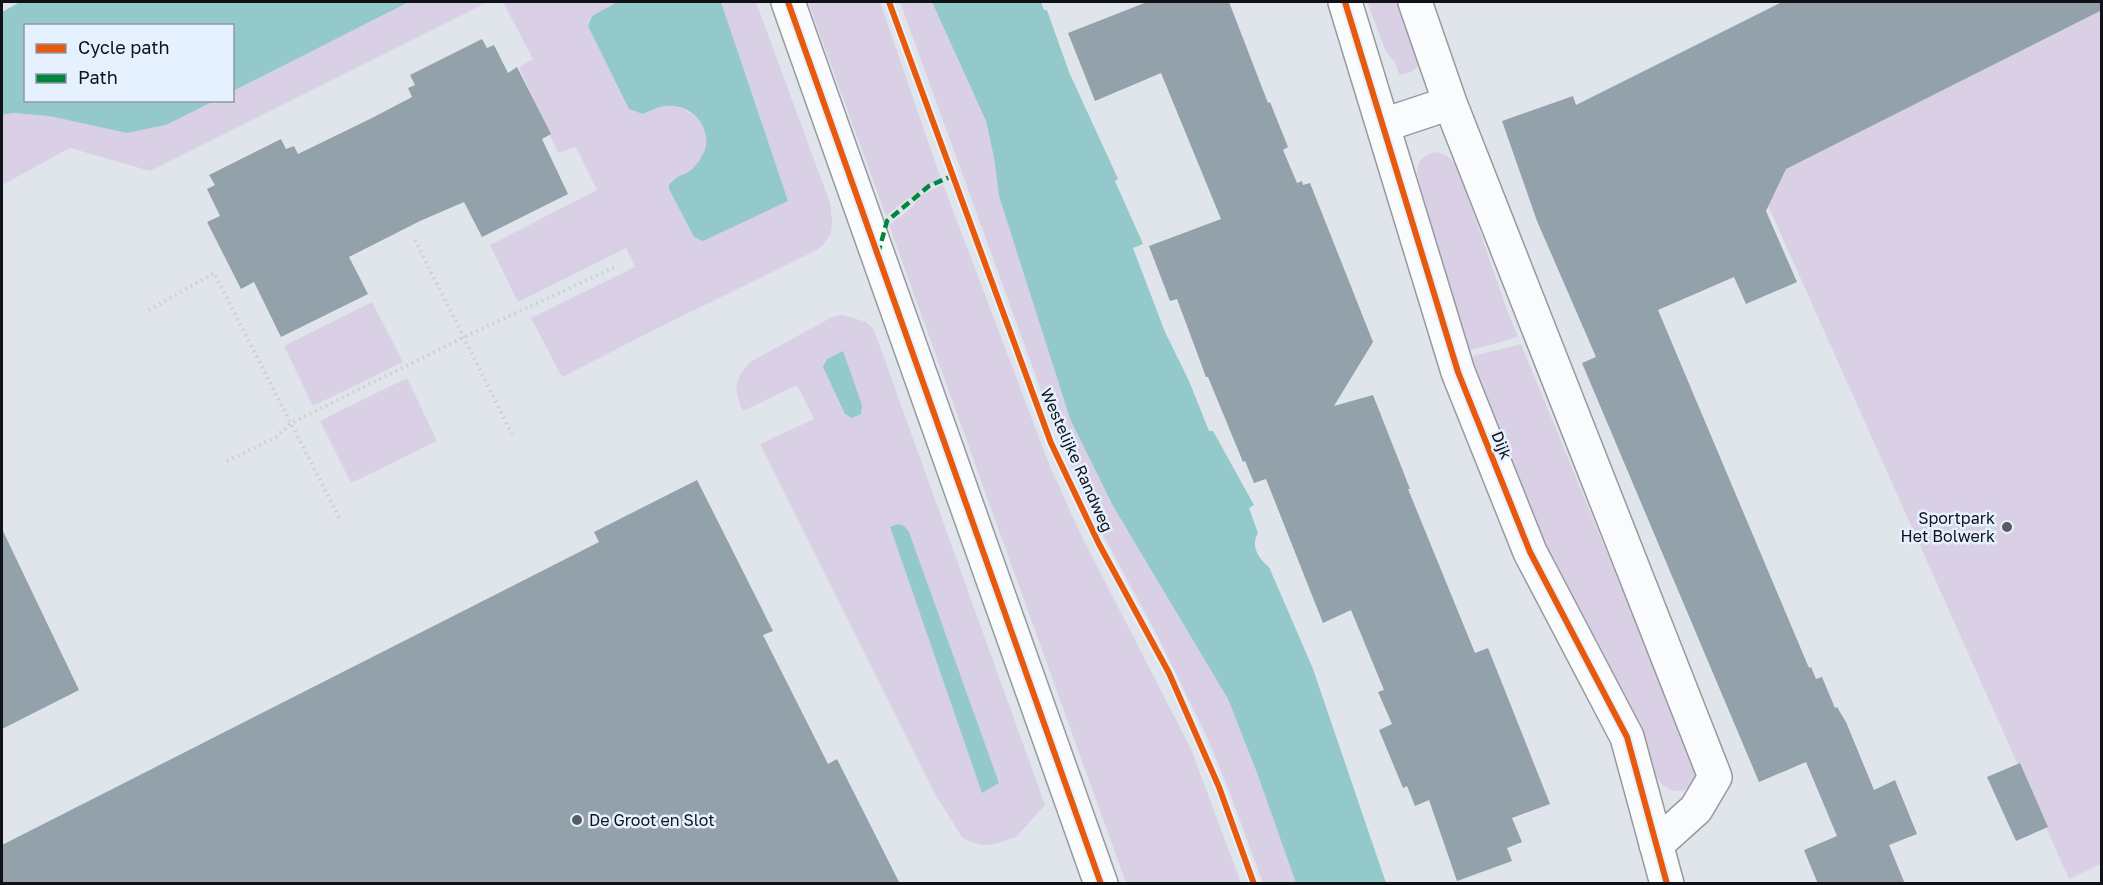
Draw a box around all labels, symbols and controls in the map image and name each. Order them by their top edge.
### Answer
legend [24,24,234,102]
text: Cycle path [78,36,170,58]
text: Path [78,66,118,88]
street label: Westelijke Randweg [1036,385,1118,535]
street label: Dijk [1487,428,1517,462]
place label: Sportpark Het Bolwerk [1901,508,1995,546]
marker: Sportpark Het Bolwerk [2000,520,2014,534]
place label: De Groot en Slot [589,810,715,830]
marker: De Groot en Slot [570,813,584,827]

